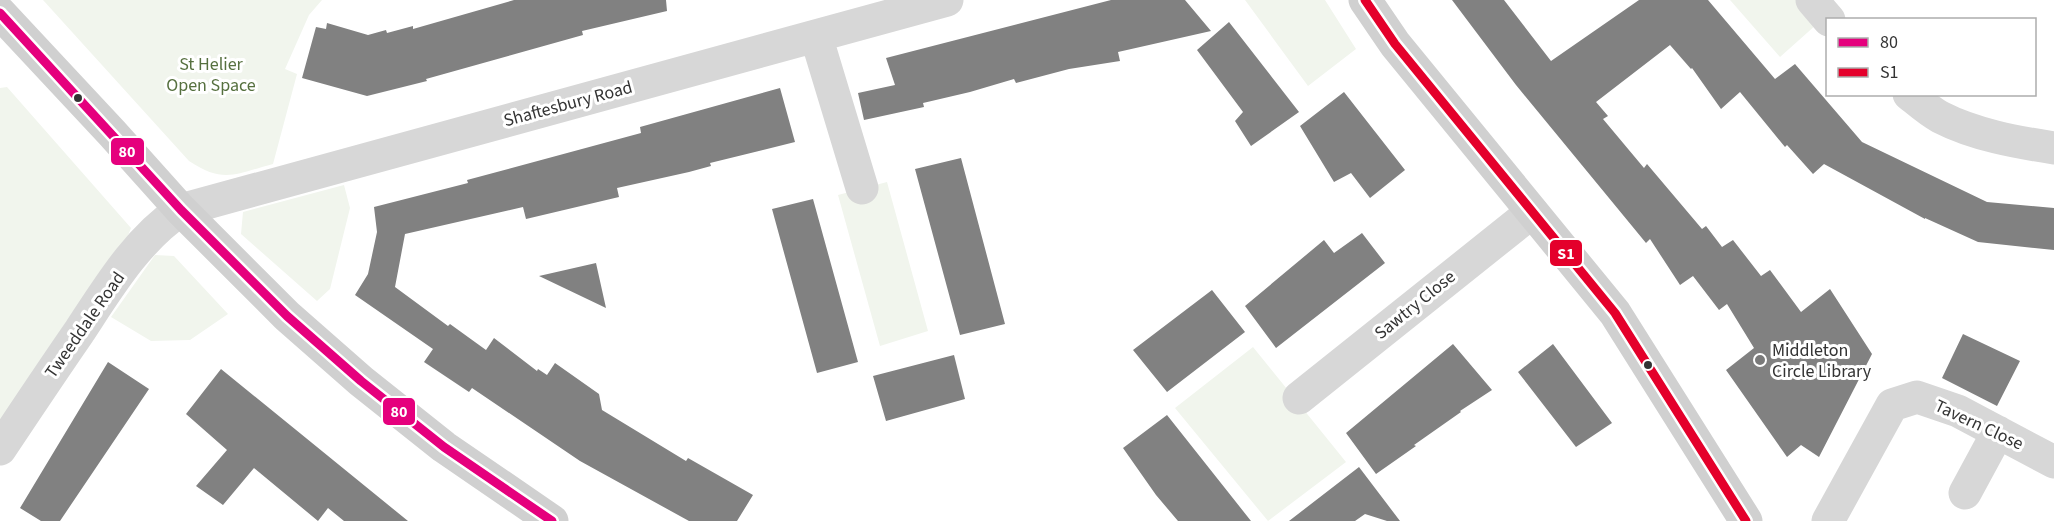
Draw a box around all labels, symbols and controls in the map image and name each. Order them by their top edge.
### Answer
legend [1826,18,2036,96]
text: 80 [1880,30,1898,55]
park label: St Helier Open Space [166,52,256,98]
text: S1 [1880,60,1899,85]
street label: Shaftesbury Road [501,75,635,133]
unlabelled marker [72,92,84,104]
line badge: 80 [110,137,145,166]
text: 80 [119,141,135,163]
line badge: S1 [1549,239,1583,267]
text: S1 [1557,243,1575,265]
street label: Sawtry Close [1369,265,1461,345]
street label: Tweeddale Road [39,267,131,383]
place label: Middleton Circle Library [1772,338,1872,384]
marker: Middleton Circle Library [1753,353,1767,367]
unlabelled marker [1642,359,1654,371]
street label: Tavern Close [1930,394,2028,457]
line badge: 80 [382,397,416,426]
text: 80 [391,401,407,423]

